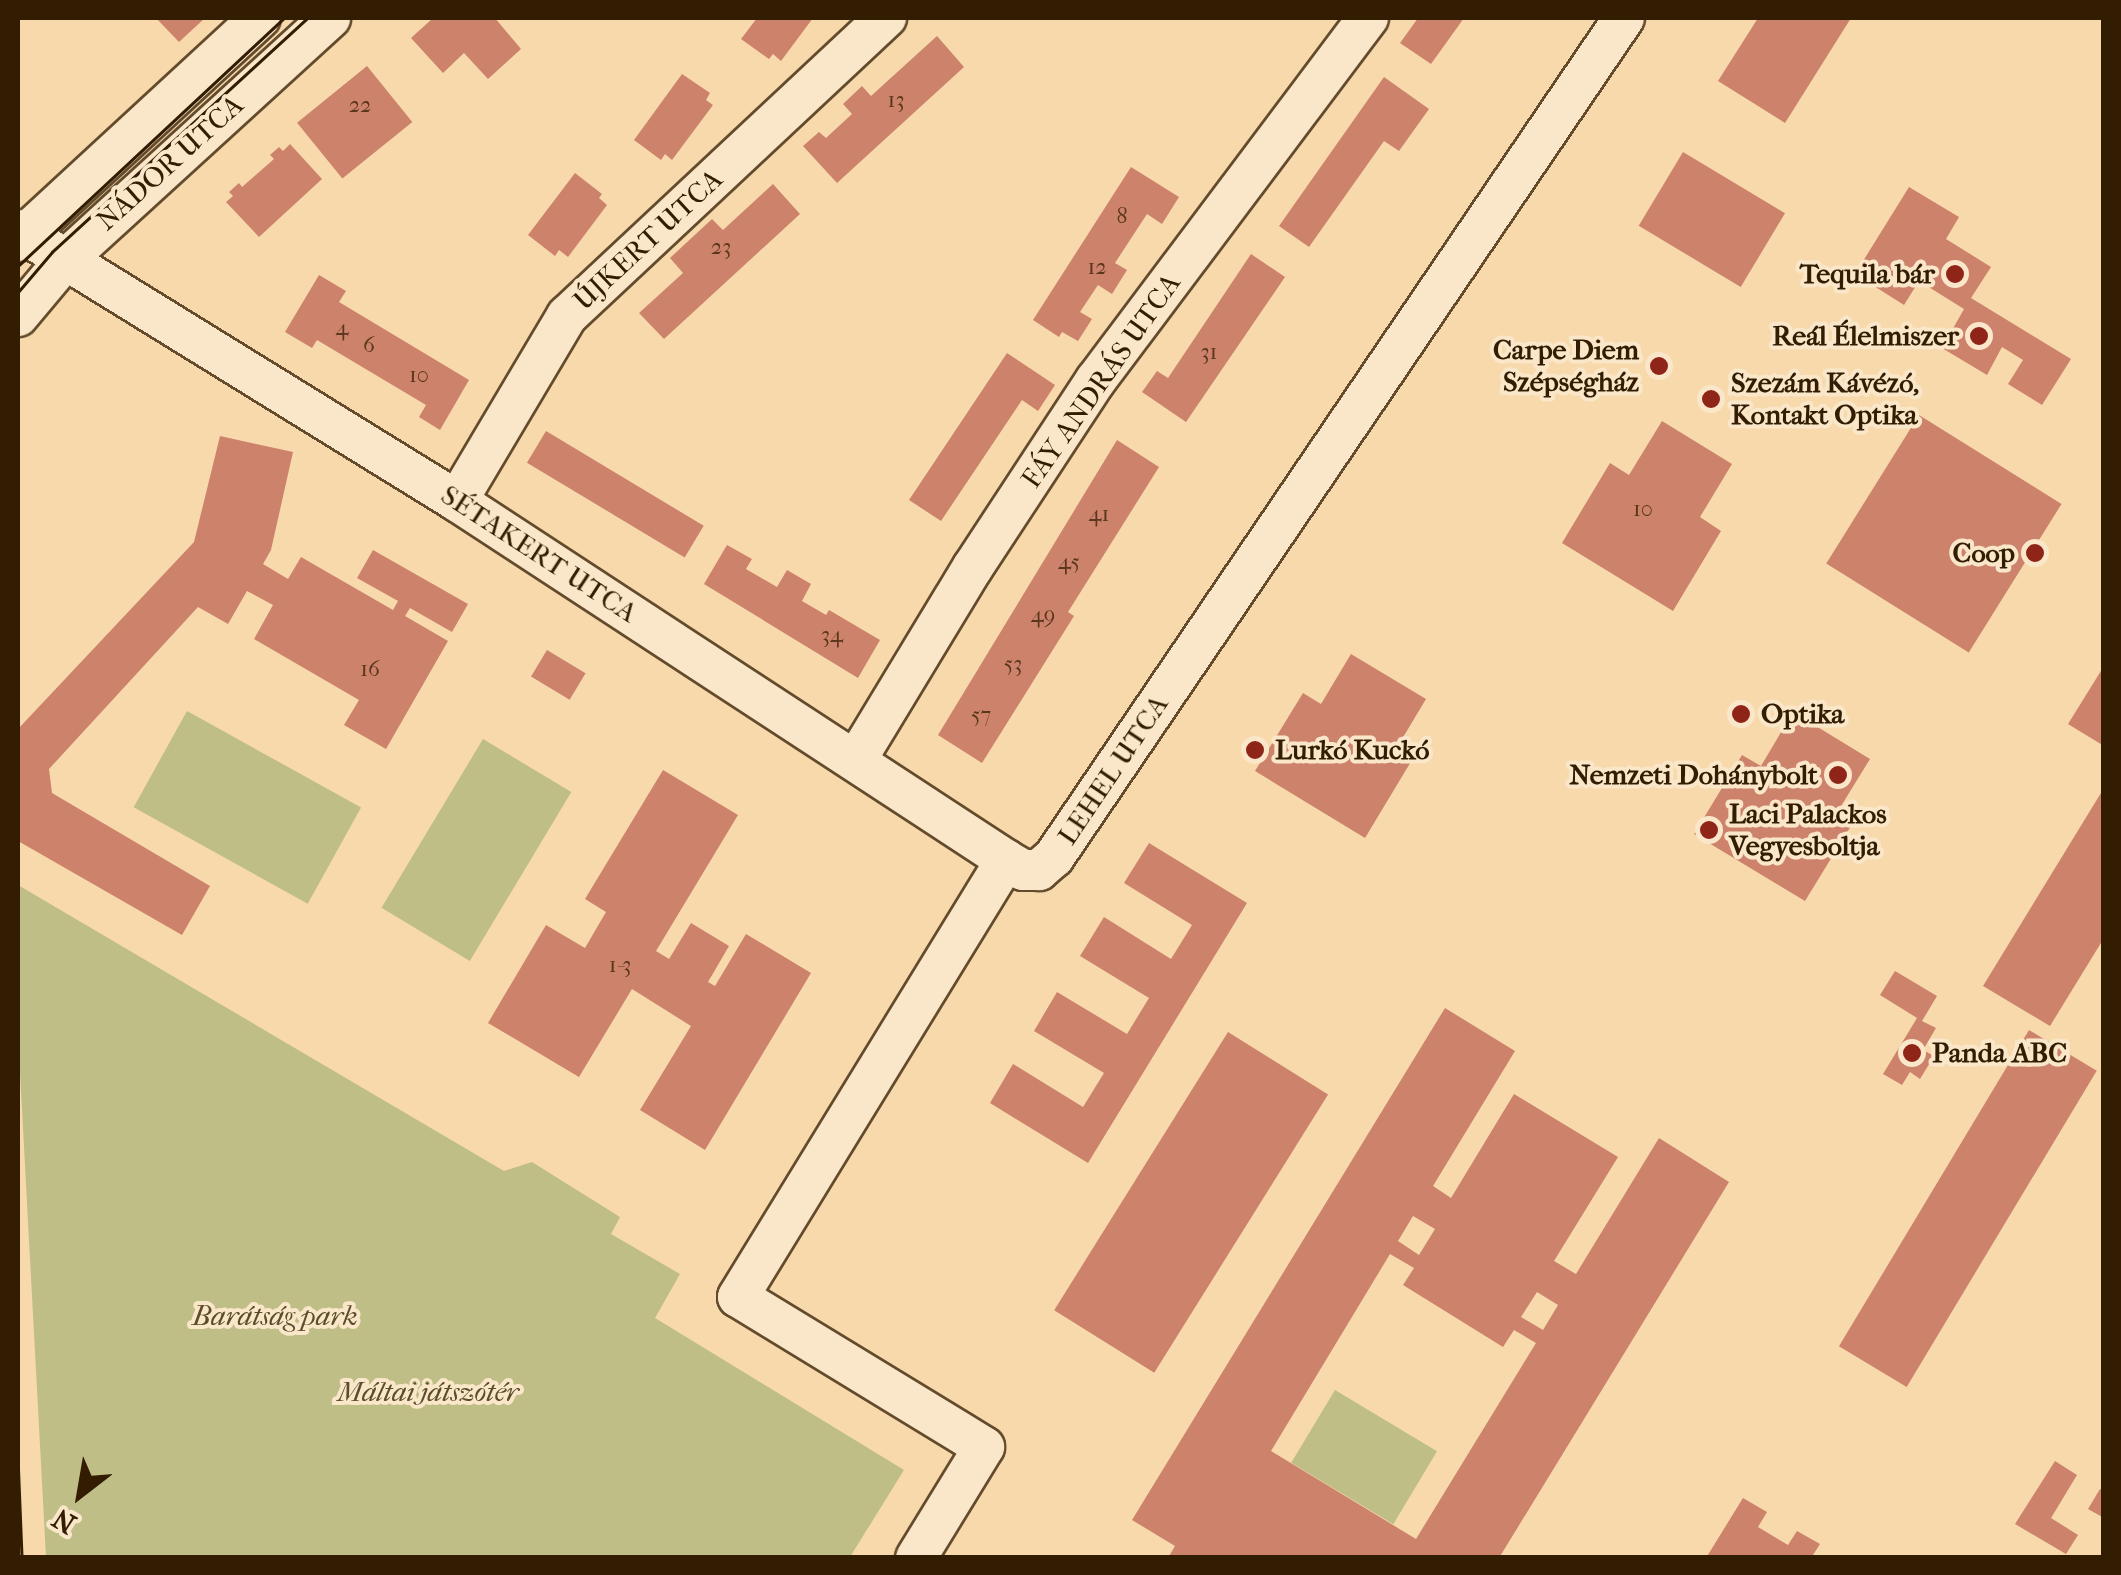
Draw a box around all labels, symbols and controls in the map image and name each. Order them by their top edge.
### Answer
street label: NÁDOR UTCA [90,88,250,238]
house number: 13 [888,88,904,114]
house number: 22 [349,93,371,119]
street label: ÚJKERT UTCA [567,163,729,317]
house number: 8 [1116,204,1128,230]
house number: 23 [711,235,731,261]
house number: 12 [1087,255,1107,281]
place label: Tequila bár [1800,257,1935,291]
marker: Tequila bár [1944,263,1966,285]
street label: FÁY ANDRÁS UTCA [1014,267,1188,495]
house number: 4 [336,316,348,342]
place label: Reál Élelmiszer [1772,319,1959,353]
marker: Reál Élelmiszer [1968,325,1990,347]
house number: 6 [363,333,375,359]
place label: Carpe Diem Szépségház [1493,333,1639,399]
house number: 31 [1201,340,1217,366]
marker: Carpe Diem Szépségház [1648,355,1670,377]
house number: 10 [409,363,429,389]
place label: Szezám Kávézó, Kontakt Optika [1731,366,1919,432]
marker: Szezám Kávézó, Kontakt Optika [1700,388,1722,410]
street label: SÉTAKERT UTCA [435,478,643,630]
house number: 10 [1633,497,1653,523]
house number: 41 [1089,502,1109,528]
place label: Coop [1953,536,2015,570]
marker: Coop [2024,542,2046,564]
house number: 45 [1058,550,1080,576]
house number: 49 [1031,603,1055,629]
house number: 34 [821,623,843,649]
house number: 53 [1004,652,1022,678]
house number: 16 [360,657,380,683]
street label: LEHEL UTCA [1051,689,1175,851]
place label: Optika [1761,697,1844,731]
house number: 57 [971,703,991,729]
marker: Optika [1730,703,1752,725]
place label: Lurkó Kuckó [1275,733,1429,767]
marker: Lurkó Kuckó [1244,739,1266,761]
place label: Nemzeti Dohánybolt [1569,758,1818,792]
marker: Nemzeti Dohánybolt [1827,764,1849,786]
place label: Laci Palackos Vegyesboltja [1729,797,1887,863]
marker: Laci Palackos Vegyesboltja [1698,819,1720,841]
house number: 1-3 [609,953,631,979]
place label: Panda ABC [1932,1036,2067,1070]
marker: Panda ABC [1901,1042,1923,1064]
park label: Barátság park [192,1299,358,1333]
park label: Máltai játszótér [337,1375,519,1409]
north arrow [30,1445,130,1545]
text: N [47,1502,82,1541]

